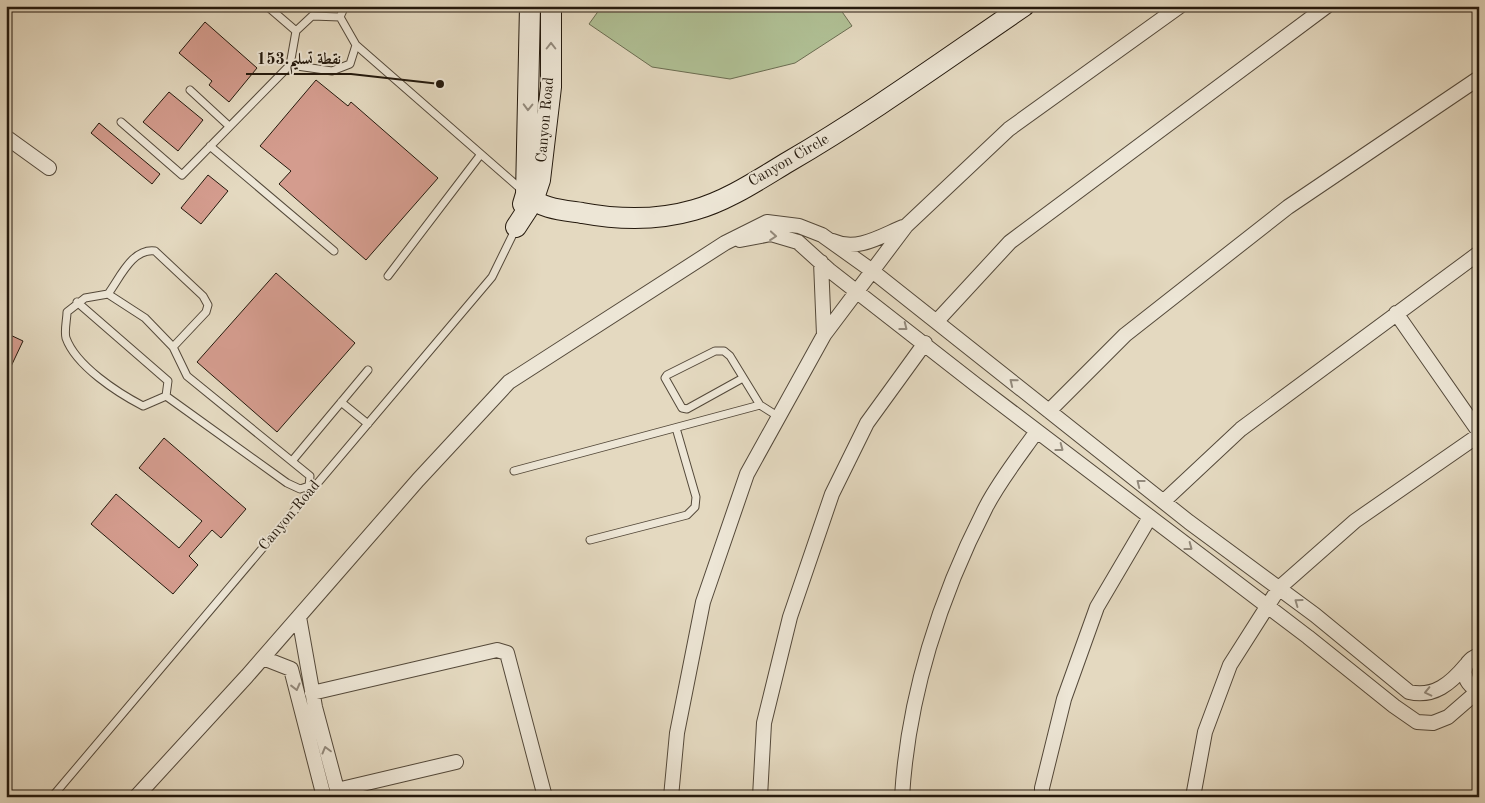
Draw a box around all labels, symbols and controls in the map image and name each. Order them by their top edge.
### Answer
one-way arrow [546,41,556,49]
callout: نقطة تسليم.153 [246,43,351,74]
text: نقطة تسليم.153 [257,51,341,75]
street label: Canyon Road [535,76,557,163]
one-way arrow [523,104,533,112]
street label: Canyon Circle [746,132,832,190]
one-way arrow [769,230,777,241]
one-way arrow [898,321,908,330]
one-way arrow [1010,379,1019,387]
one-way arrow [1054,443,1063,451]
street label: Canyon Road [257,478,323,554]
one-way arrow [1137,480,1146,488]
one-way arrow [1183,541,1192,549]
one-way arrow [1294,599,1304,608]
one-way arrow [290,682,301,691]
one-way arrow [1423,686,1432,697]
one-way arrow [322,746,332,754]

